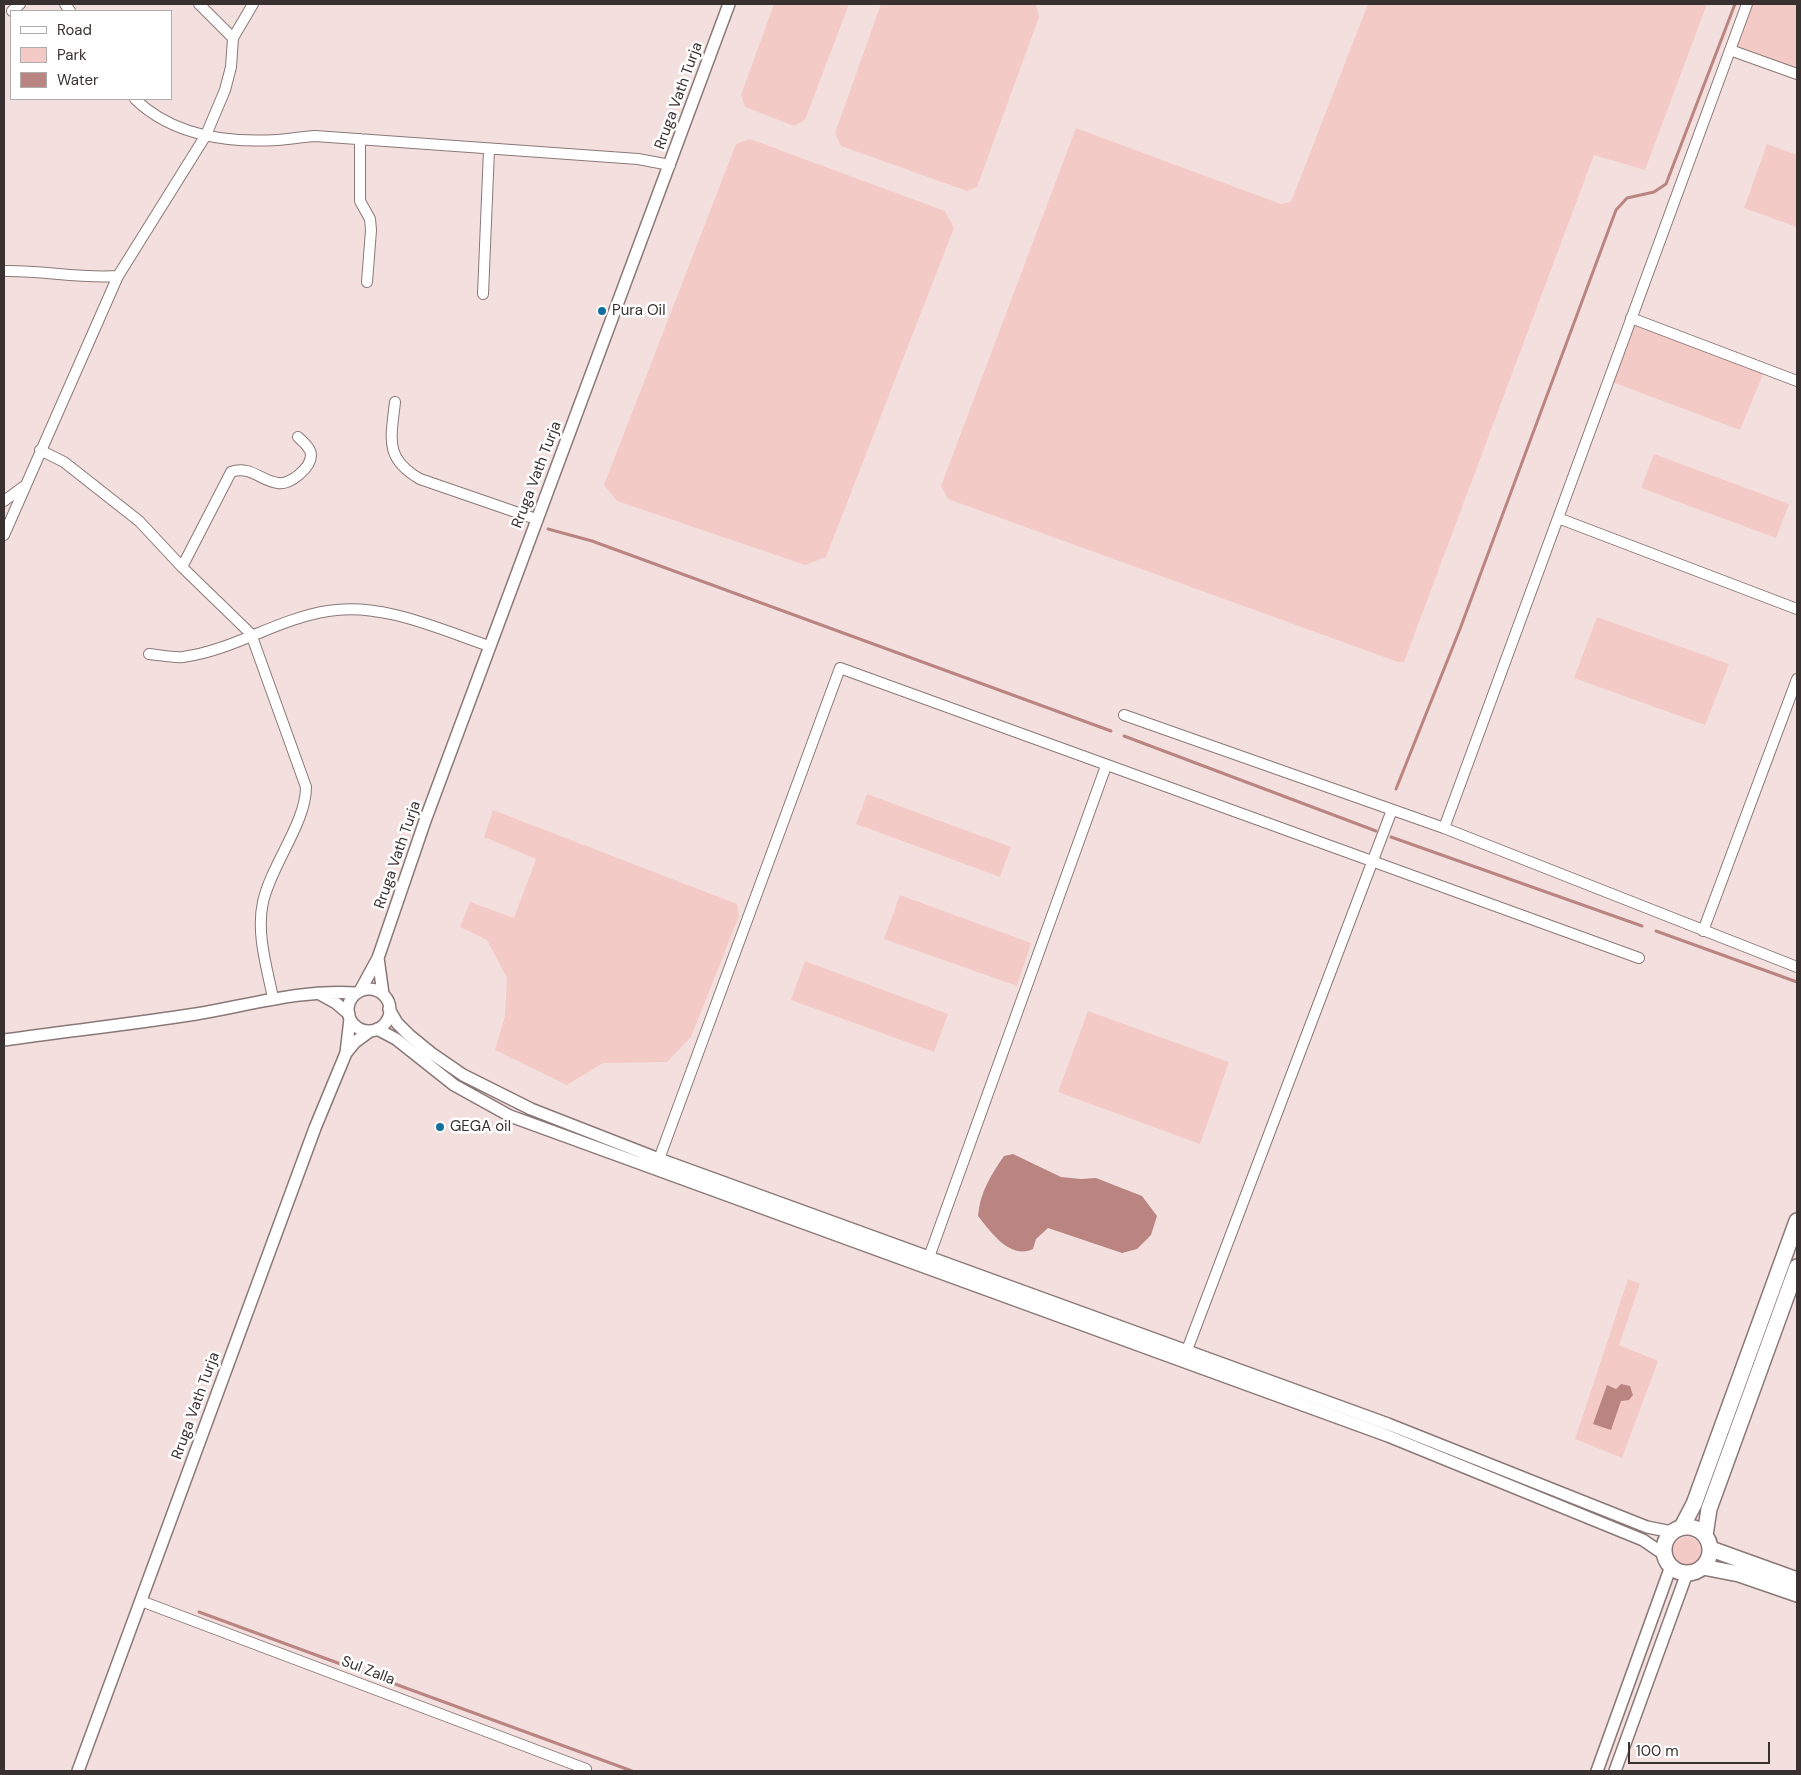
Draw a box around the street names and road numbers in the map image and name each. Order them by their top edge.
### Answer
street label: Rruga Vath Turja [651,40,707,152]
street label: Rruga Vath Turja [508,419,566,531]
street label: Rruga Vath Turja [371,799,425,911]
street label: Rruga Vath Turja [168,1350,224,1462]
street label: Sul Zalla [339,1653,397,1689]

